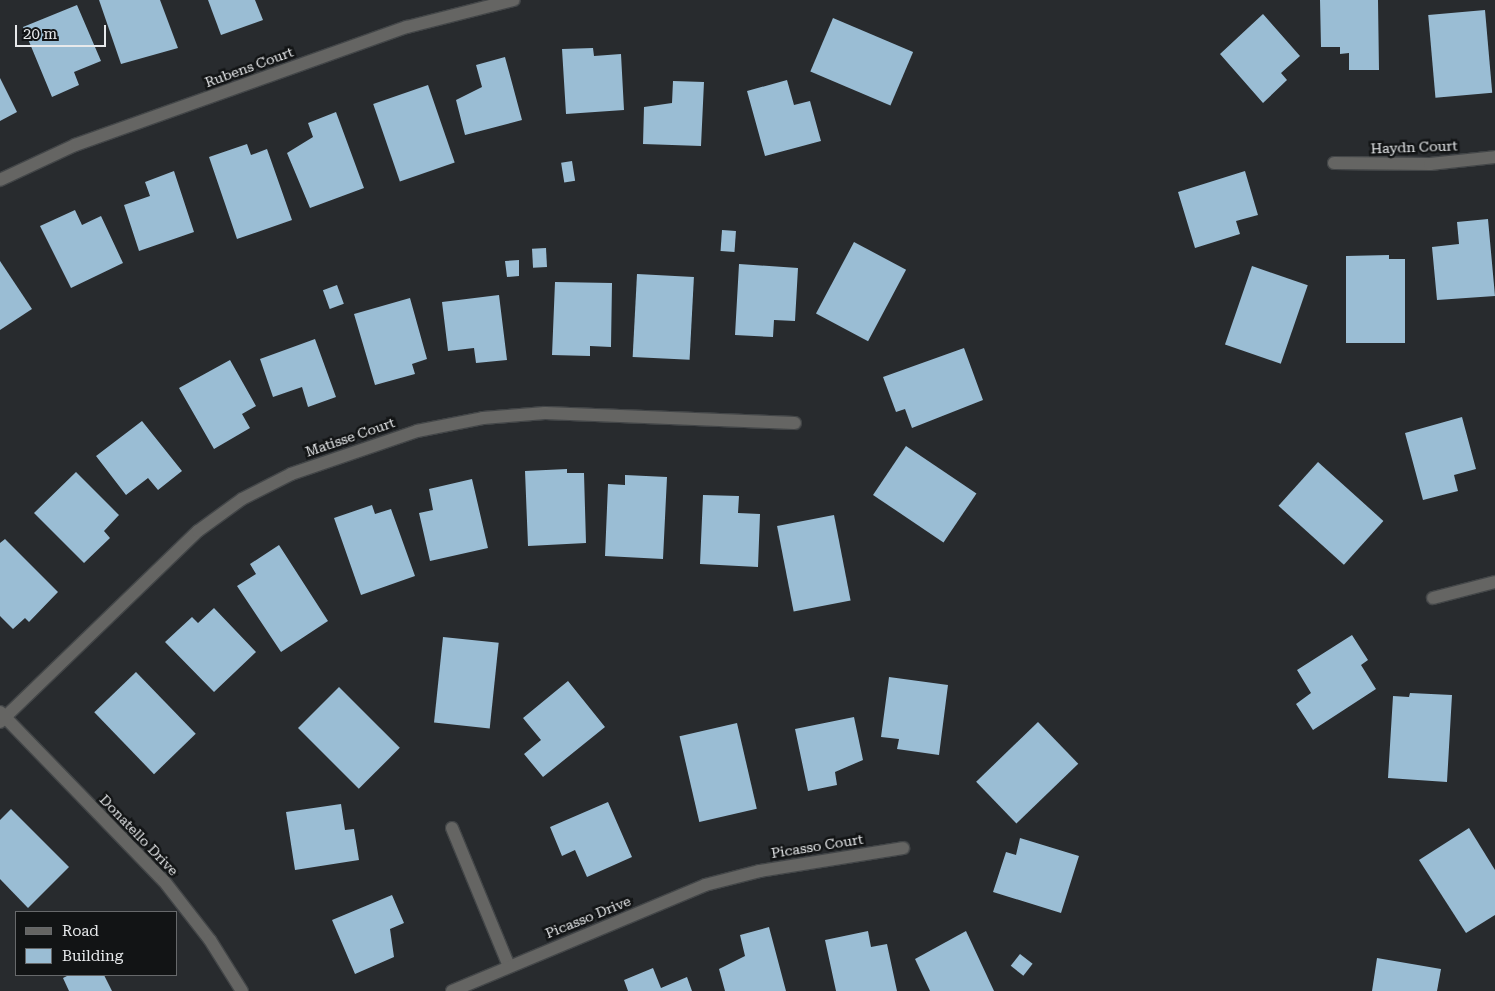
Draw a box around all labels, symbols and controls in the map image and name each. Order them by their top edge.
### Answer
scale bar [18,15,109,47]
text: 20 m [23,25,57,43]
street label: Rubens Court [203,43,295,91]
street label: Haydn Court [1370,137,1458,157]
street label: Matisse Court [303,414,397,460]
street label: Donatello Drive [96,791,182,879]
street label: Picasso Court [770,830,864,862]
street label: Picasso Drive [543,892,633,942]
legend [15,911,178,976]
text: Road [62,922,99,940]
text: Building [62,947,123,965]

